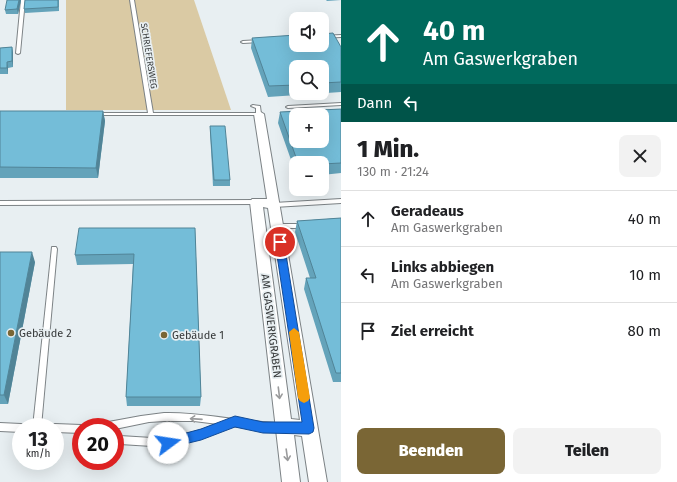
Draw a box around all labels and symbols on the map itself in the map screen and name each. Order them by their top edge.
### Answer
street label: SCHRIEFERSWEG [139,23,159,90]
pin [263,225,297,259]
street label: AM GASWERKGRABEN [258,273,284,379]
place label: Gebäude 2 [19,327,72,340]
marker: Gebäude 2 [6,328,16,338]
place label: Gebäude 1 [172,329,224,342]
marker: Gebäude 1 [159,330,169,340]
one-way arrow [275,386,283,399]
one-way arrow [190,415,203,422]
speed limit sign: 20 [72,418,124,470]
position arrow [147,422,189,464]
one-way arrow [283,448,291,461]

